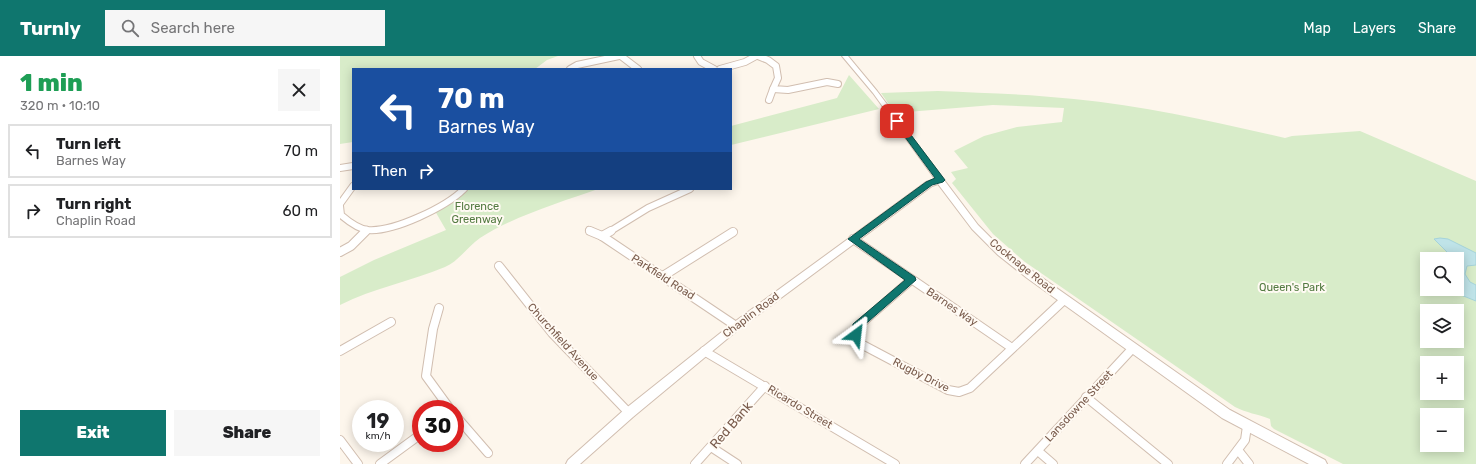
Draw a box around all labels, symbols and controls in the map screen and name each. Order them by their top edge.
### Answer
search box [105,10,385,46]
text: Turnly [20,17,81,40]
icon: search [119,17,141,39]
text: Search here [151,19,235,37]
text: Map [1304,20,1331,37]
text: Layers [1353,20,1396,37]
text: Share [1418,20,1456,37]
text: 1 min [20,69,83,97]
button: close [278,69,320,111]
text: 70 m [438,82,505,115]
icon: left [372,84,424,136]
text: 320 m · 10:10 [20,98,100,113]
pin [880,104,914,138]
icon: arrive [886,110,908,132]
text: Barnes Way [438,116,535,138]
text: Turn left [56,135,121,153]
icon: left [22,140,44,162]
text: 70 m [284,142,318,160]
text: Barnes Way [56,153,126,168]
icon: right [415,160,437,182]
text: Then [372,162,407,180]
text: Turn right [56,195,131,213]
icon: right [22,200,44,222]
park label: Florence Greenway [451,200,503,226]
text: 60 m [282,202,318,220]
text: Chaplin Road [56,213,136,228]
street label: Cocknage Road [987,236,1057,296]
street label: Parkfield Road [629,252,697,302]
map controls [1420,252,1464,452]
button: search [1420,252,1464,296]
park label: Queen's Park [1259,281,1325,294]
street label: Barnes Way [924,285,980,329]
street label: Chaplin Road [720,290,782,340]
street label: Churchfield Avenue [525,301,601,383]
button: layers [1420,304,1464,348]
position arrow [835,314,877,356]
street label: Rugby Drive [891,355,951,395]
button: + [1420,356,1464,400]
street label: Lansdowne Street [1042,367,1116,445]
street label: Ricardo Street [765,383,835,432]
street label: Red Bank [707,398,756,451]
speed limit sign: 30 [412,400,464,452]
button: − [1420,408,1464,452]
text: 19 [367,409,389,433]
button: Exit [20,410,166,456]
button: Share [174,410,320,456]
text: km/h [366,430,390,442]

